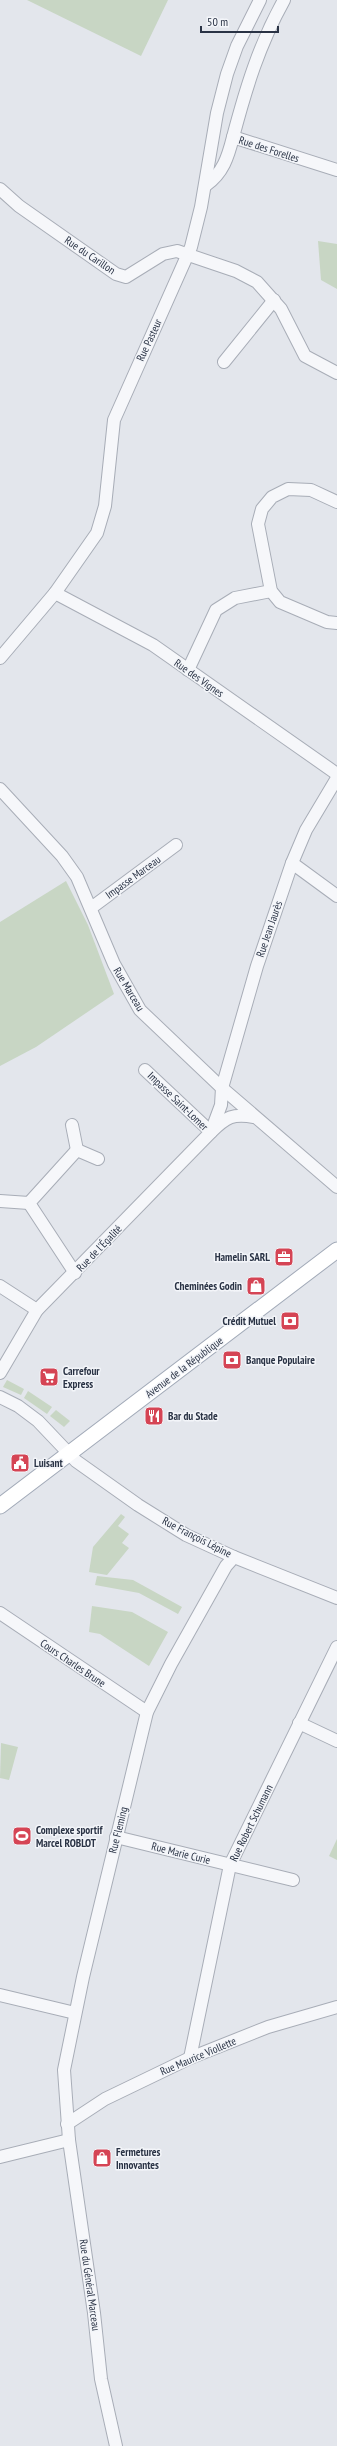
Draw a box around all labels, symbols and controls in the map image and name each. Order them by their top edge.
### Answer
scale bar [201,8,278,34]
text: 50 m [207,14,228,29]
street label: Rue des Forelles [237,133,301,165]
street label: Rue du Carillon [62,233,118,277]
street label: Rue Pasteur [133,317,165,363]
street label: Rue des Vignes [171,656,227,700]
street label: Impasse Marceau [103,852,164,902]
street label: Rue Jean Jaurès [253,899,285,959]
street label: Rue Marceau [110,964,148,1014]
street label: Impasse Saint-Lomer [145,1068,211,1134]
street label: Rue de l'Égalité [73,1221,125,1274]
office icon: Hamelin SARL [273,1246,295,1268]
place label: Hamelin SARL [215,1250,270,1264]
shop icon: Cheminées Godin [245,1275,267,1297]
place label: Cheminées Godin [175,1279,242,1293]
bank icon: Crédit Mutuel [279,1310,301,1332]
place label: Crédit Mutuel [223,1314,276,1328]
street label: Avenue de la République [142,1333,226,1401]
bank icon: Banque Populaire [221,1349,243,1371]
place label: Banque Populaire [246,1353,315,1367]
place label: Carrefour Express [63,1364,100,1391]
supermarket icon: Carrefour Express [38,1366,60,1388]
restaurant icon: Bar du Stade [143,1405,165,1427]
place label: Bar du Stade [168,1409,218,1423]
public building icon: Luisant [9,1452,31,1474]
place label: Luisant [34,1456,63,1470]
street label: Rue François Lépine [160,1514,234,1561]
street label: Cours Charles Brune [38,1636,109,1690]
street label: Rue Robert Schumann [226,1782,276,1864]
street label: Rue Fleming [105,1805,131,1855]
place label: Complexe sportif Marcel ROBLOT [36,1823,103,1850]
sports icon: Complexe sportif Marcel ROBLOT [11,1825,33,1847]
street label: Rue Marie Curie [150,1839,212,1867]
street label: Rue Maurice Viollette [158,2034,239,2078]
place label: Fermetures Innovantes [116,2145,161,2172]
shop icon: Fermetures Innovantes [91,2147,113,2169]
street label: Rue du Général Marceau [77,2238,103,2332]

